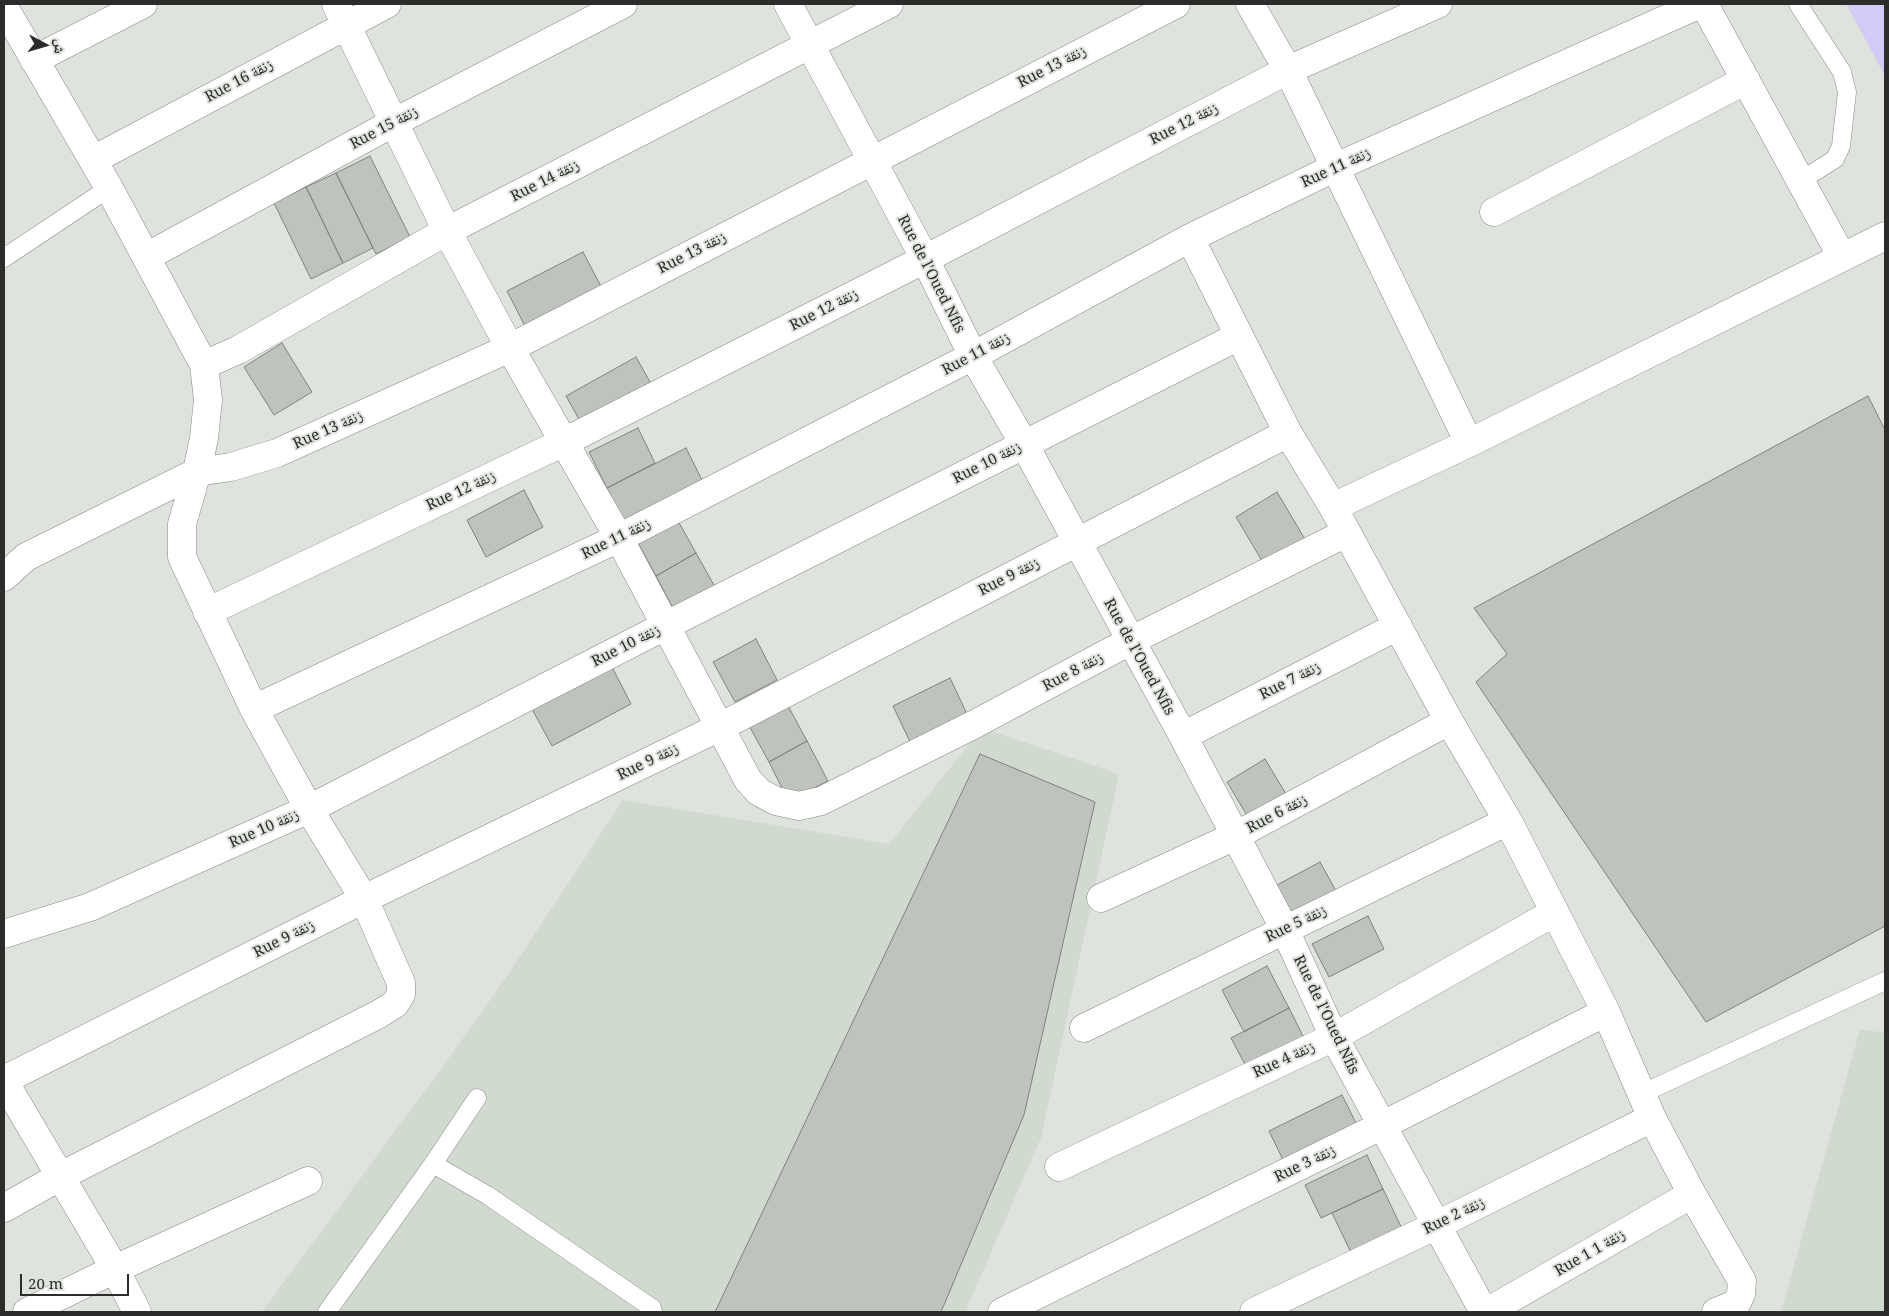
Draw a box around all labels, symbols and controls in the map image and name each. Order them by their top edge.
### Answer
north arrow [20,20,70,70]
text: ش [50,38,71,55]
street label: Rue 13 زنقة [1015,42,1089,92]
street label: Rue 16 زنقة [202,56,276,106]
street label: Rue 12 زنقة [1147,99,1221,149]
street label: Rue 15 زنقة [347,103,421,153]
street label: Rue 11 زنقة [1298,144,1374,192]
street label: Rue 14 زنقة [508,156,582,206]
street label: Rue de l'Oued Nfis [893,212,969,336]
street label: Rue 13 زنقة [655,228,729,278]
street label: Rue 12 زنقة [787,285,861,335]
street label: Rue 11 زنقة [939,329,1013,379]
street label: Rue 13 زنقة [290,407,366,453]
street label: Rue 10 زنقة [950,438,1024,488]
street label: Rue 12 زنقة [423,467,499,515]
street label: Rue 11 زنقة [579,515,653,563]
street label: Rue 9 زنقة [975,554,1043,600]
street label: Rue de l'Oued Nfis [1100,596,1178,718]
street label: Rue 10 زنقة [589,621,663,671]
street label: Rue 8 زنقة [1040,649,1106,695]
street label: Rue 7 زنقة [1256,658,1324,704]
street label: Rue 9 زنقة [614,739,682,785]
street label: Rue 6 زنقة [1244,791,1310,837]
street label: Rue 10 زنقة [226,806,302,852]
street label: Rue 5 زنقة [1262,901,1330,947]
street label: Rue 9 زنقة [250,916,318,962]
street label: Rue de l'Oued Nfis [1289,952,1363,1078]
street label: Rue 4 زنقة [1250,1038,1318,1082]
street label: Rue 3 زنقة [1271,1141,1339,1187]
street label: Rue 2 زنقة [1420,1193,1488,1239]
street label: Rue 1 زنقة 1 [1552,1226,1628,1280]
scale bar [22,1264,131,1296]
text: 20 m [28,1273,63,1293]

